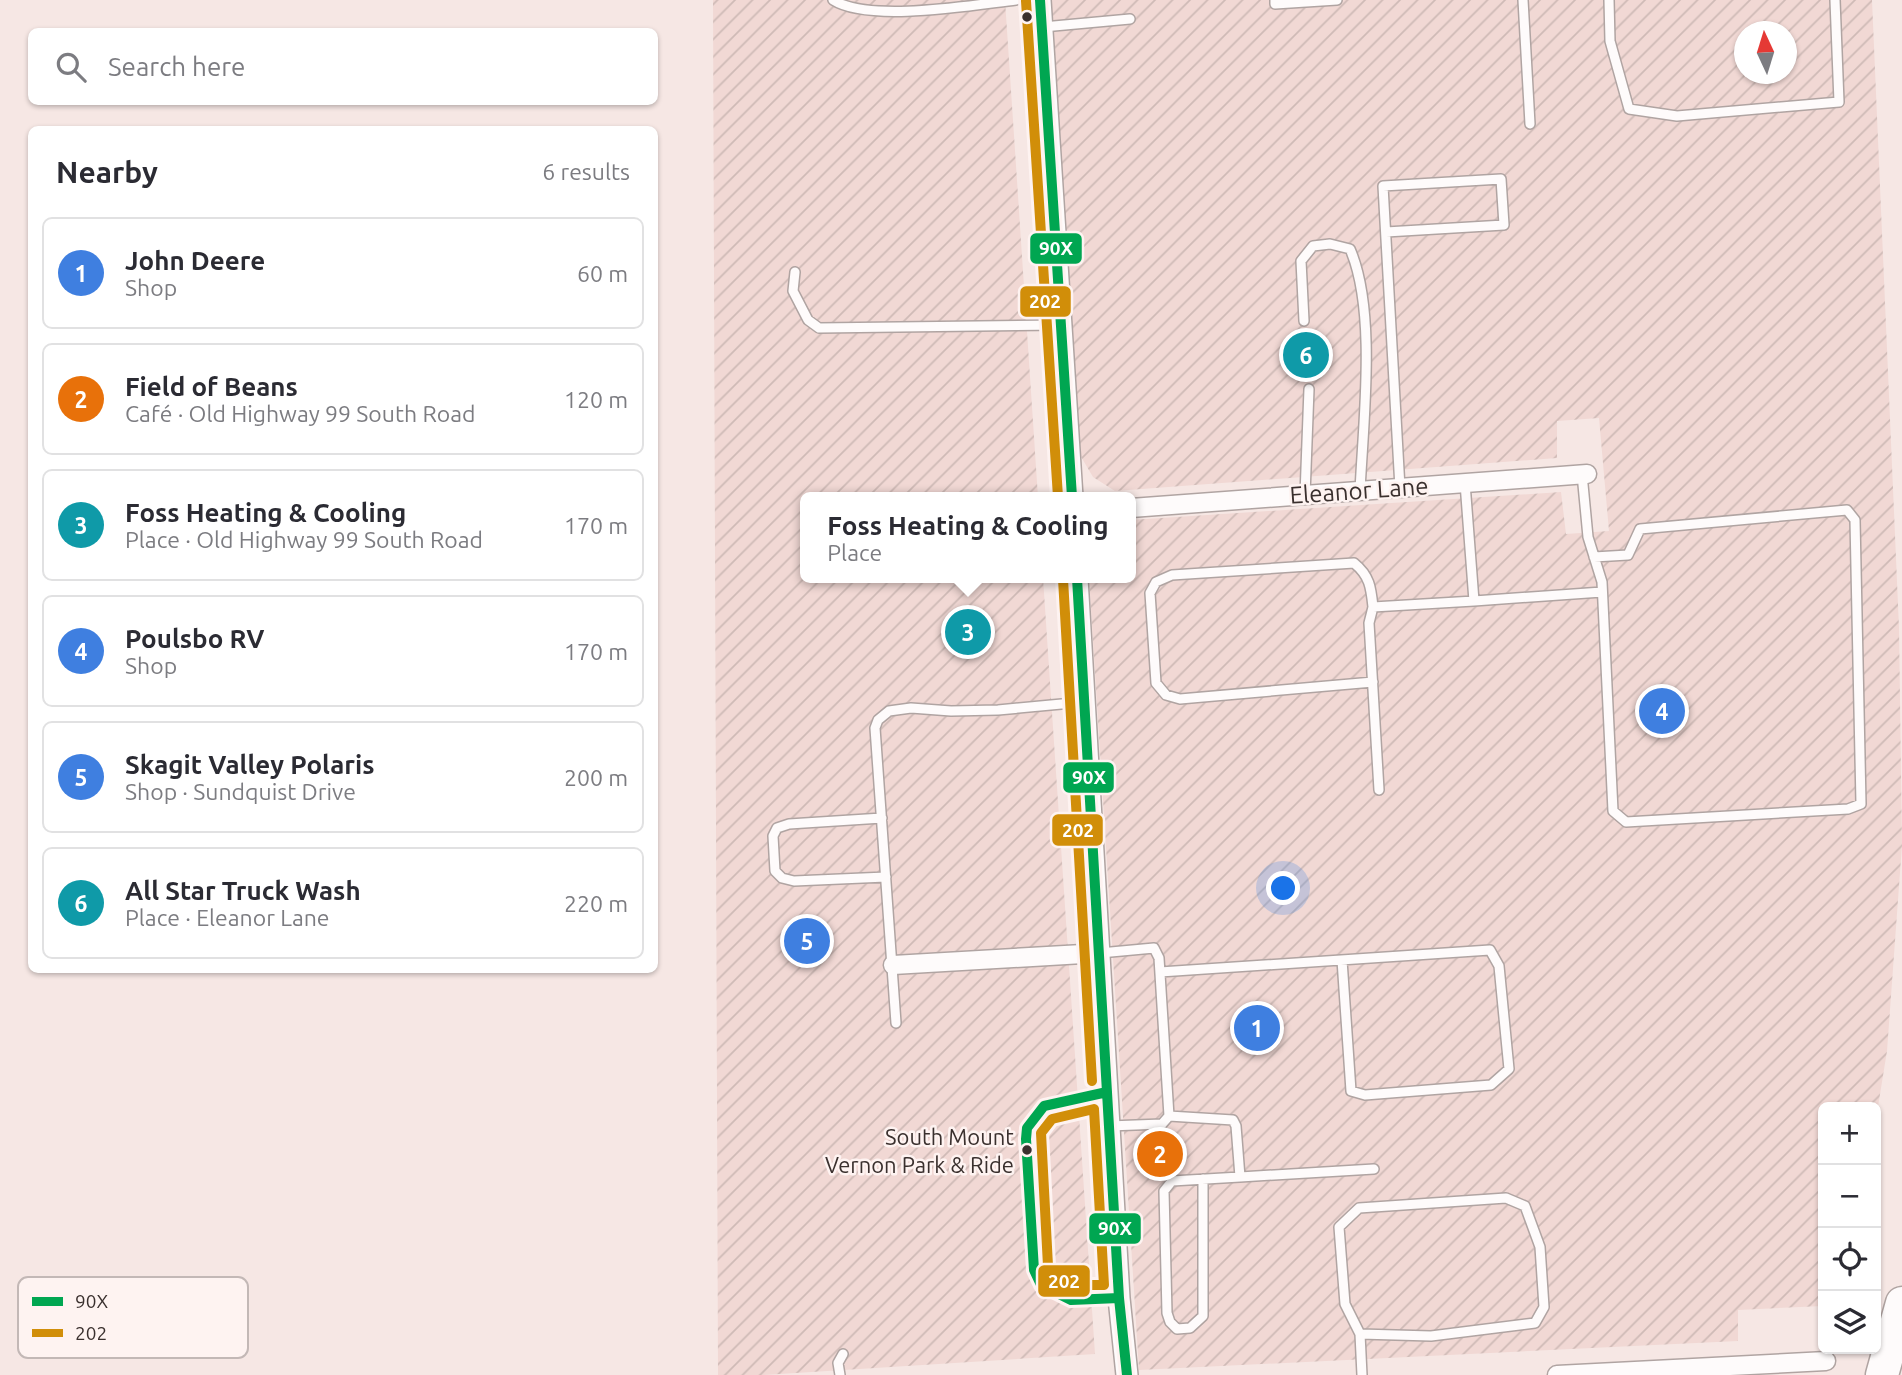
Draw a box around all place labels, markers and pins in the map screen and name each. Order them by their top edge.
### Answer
unlabelled marker [1020,10,1034,24]
pin: 6 [1283,329,1329,381]
pin: 3 [945,606,991,658]
pin: 4 [1639,685,1685,737]
pin: 5 [784,915,830,967]
pin: 1 [1234,1002,1280,1054]
place label: South Mount Vernon Park & Ride [825,1124,1014,1177]
pin: 2 [1137,1128,1183,1180]
marker: South Mount Vernon Park & Ride [1020,1143,1034,1157]

